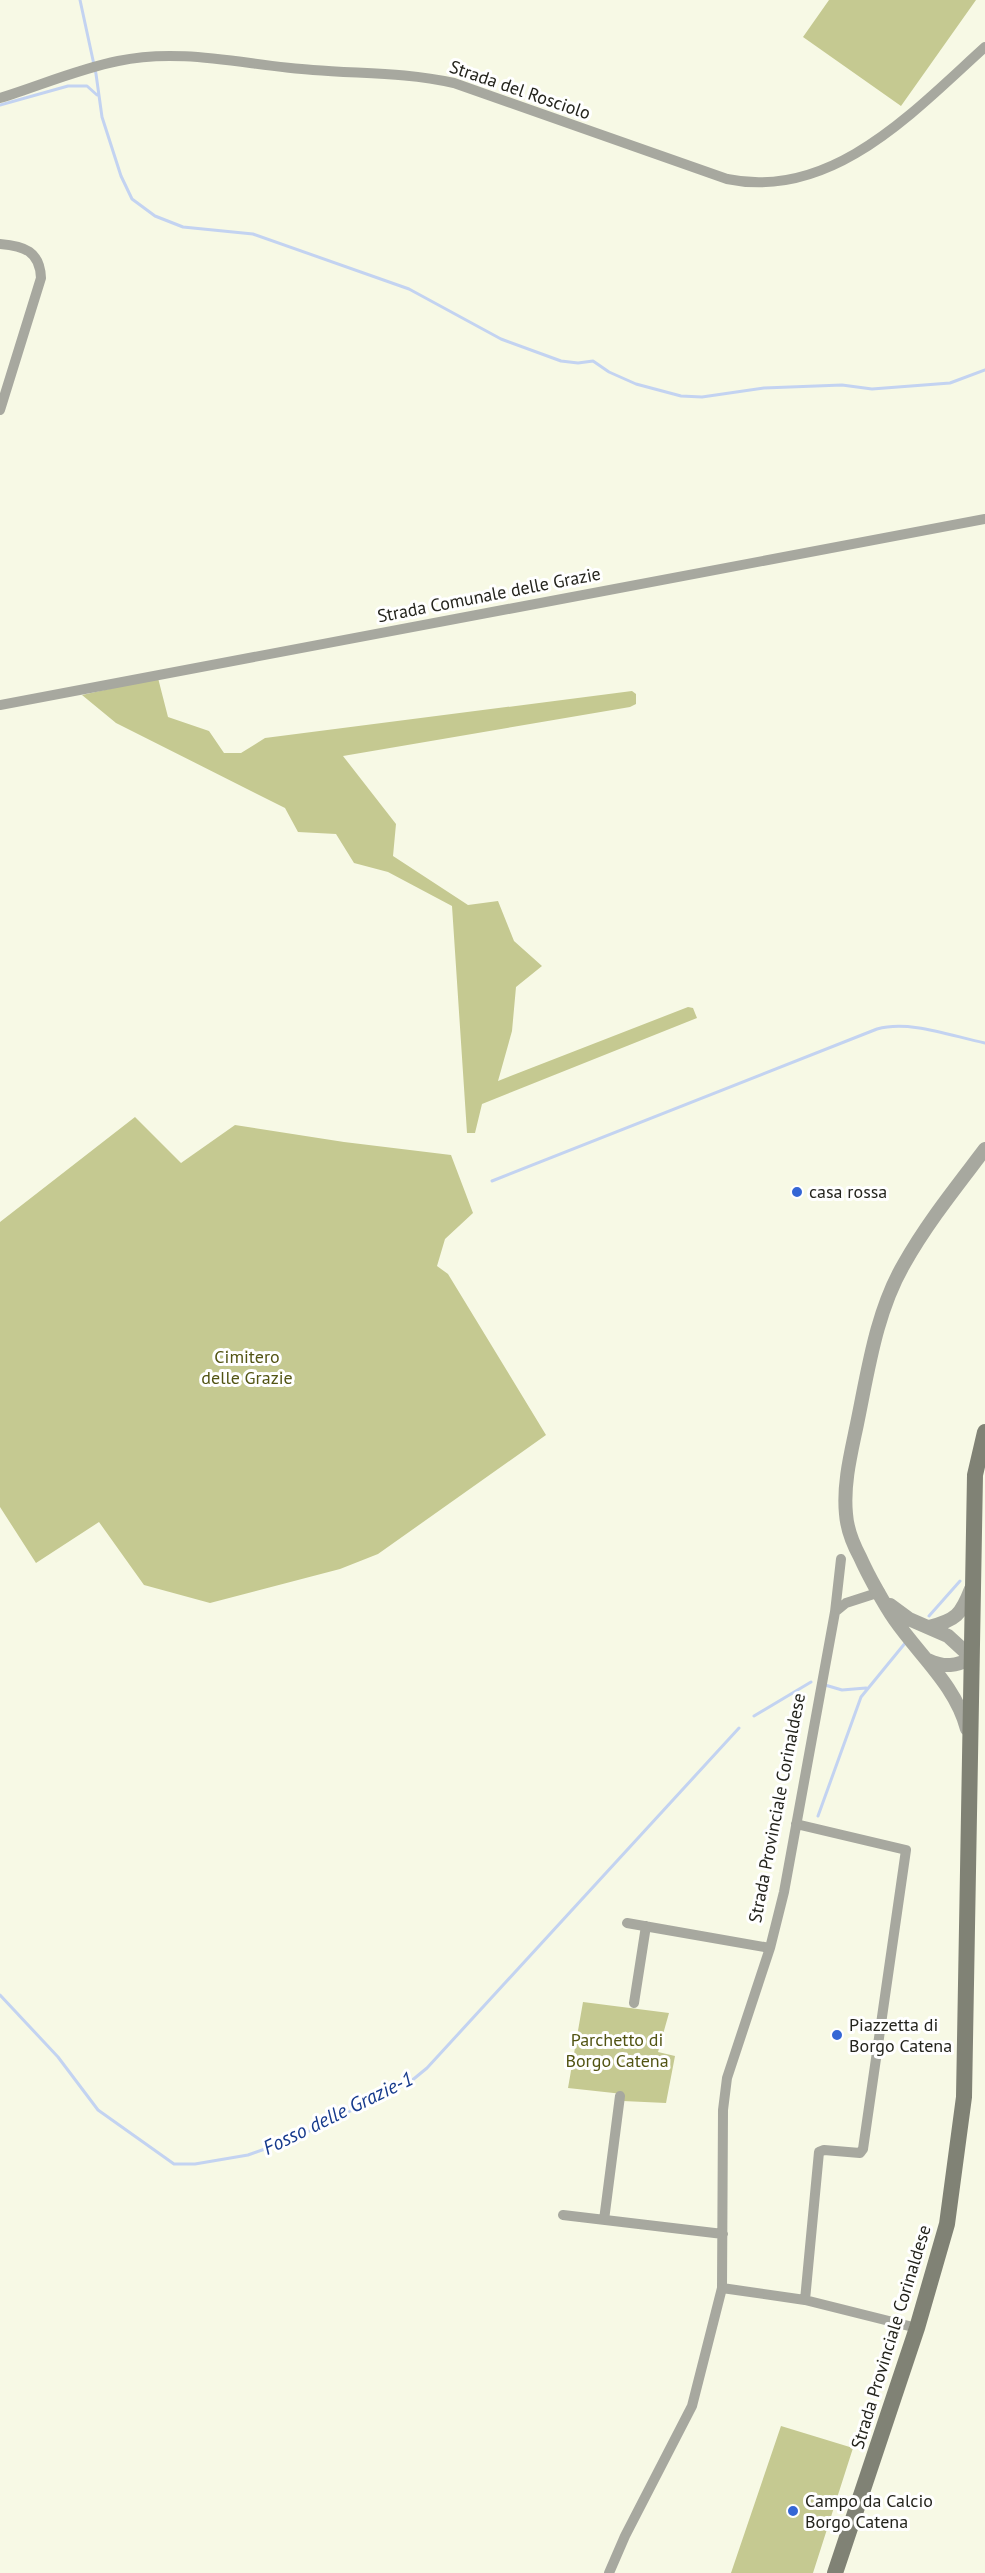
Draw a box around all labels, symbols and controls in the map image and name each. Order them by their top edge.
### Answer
street label: Strada del Rosciolo [447,55,594,124]
street label: Strada Comunale delle Grazie [375,562,603,627]
place label: casa rossa [809,1180,887,1203]
marker: casa rossa [790,1185,804,1199]
park label: Cimitero delle Grazie [201,1345,293,1389]
street label: Strada Provinciale Corinaldese [743,1691,810,1925]
place label: Piazzetta di Borgo Catena [849,2013,952,2057]
park label: Parchetto di Borgo Catena [565,2028,669,2072]
marker: Piazzetta di Borgo Catena [830,2028,844,2042]
water label: Fosso delle Grazie-1 [259,2065,417,2161]
street label: Strada Provinciale Corinaldese [845,2222,936,2452]
place label: Campo da Calcio Borgo Catena [805,2489,933,2533]
marker: Campo da Calcio Borgo Catena [786,2504,800,2518]

